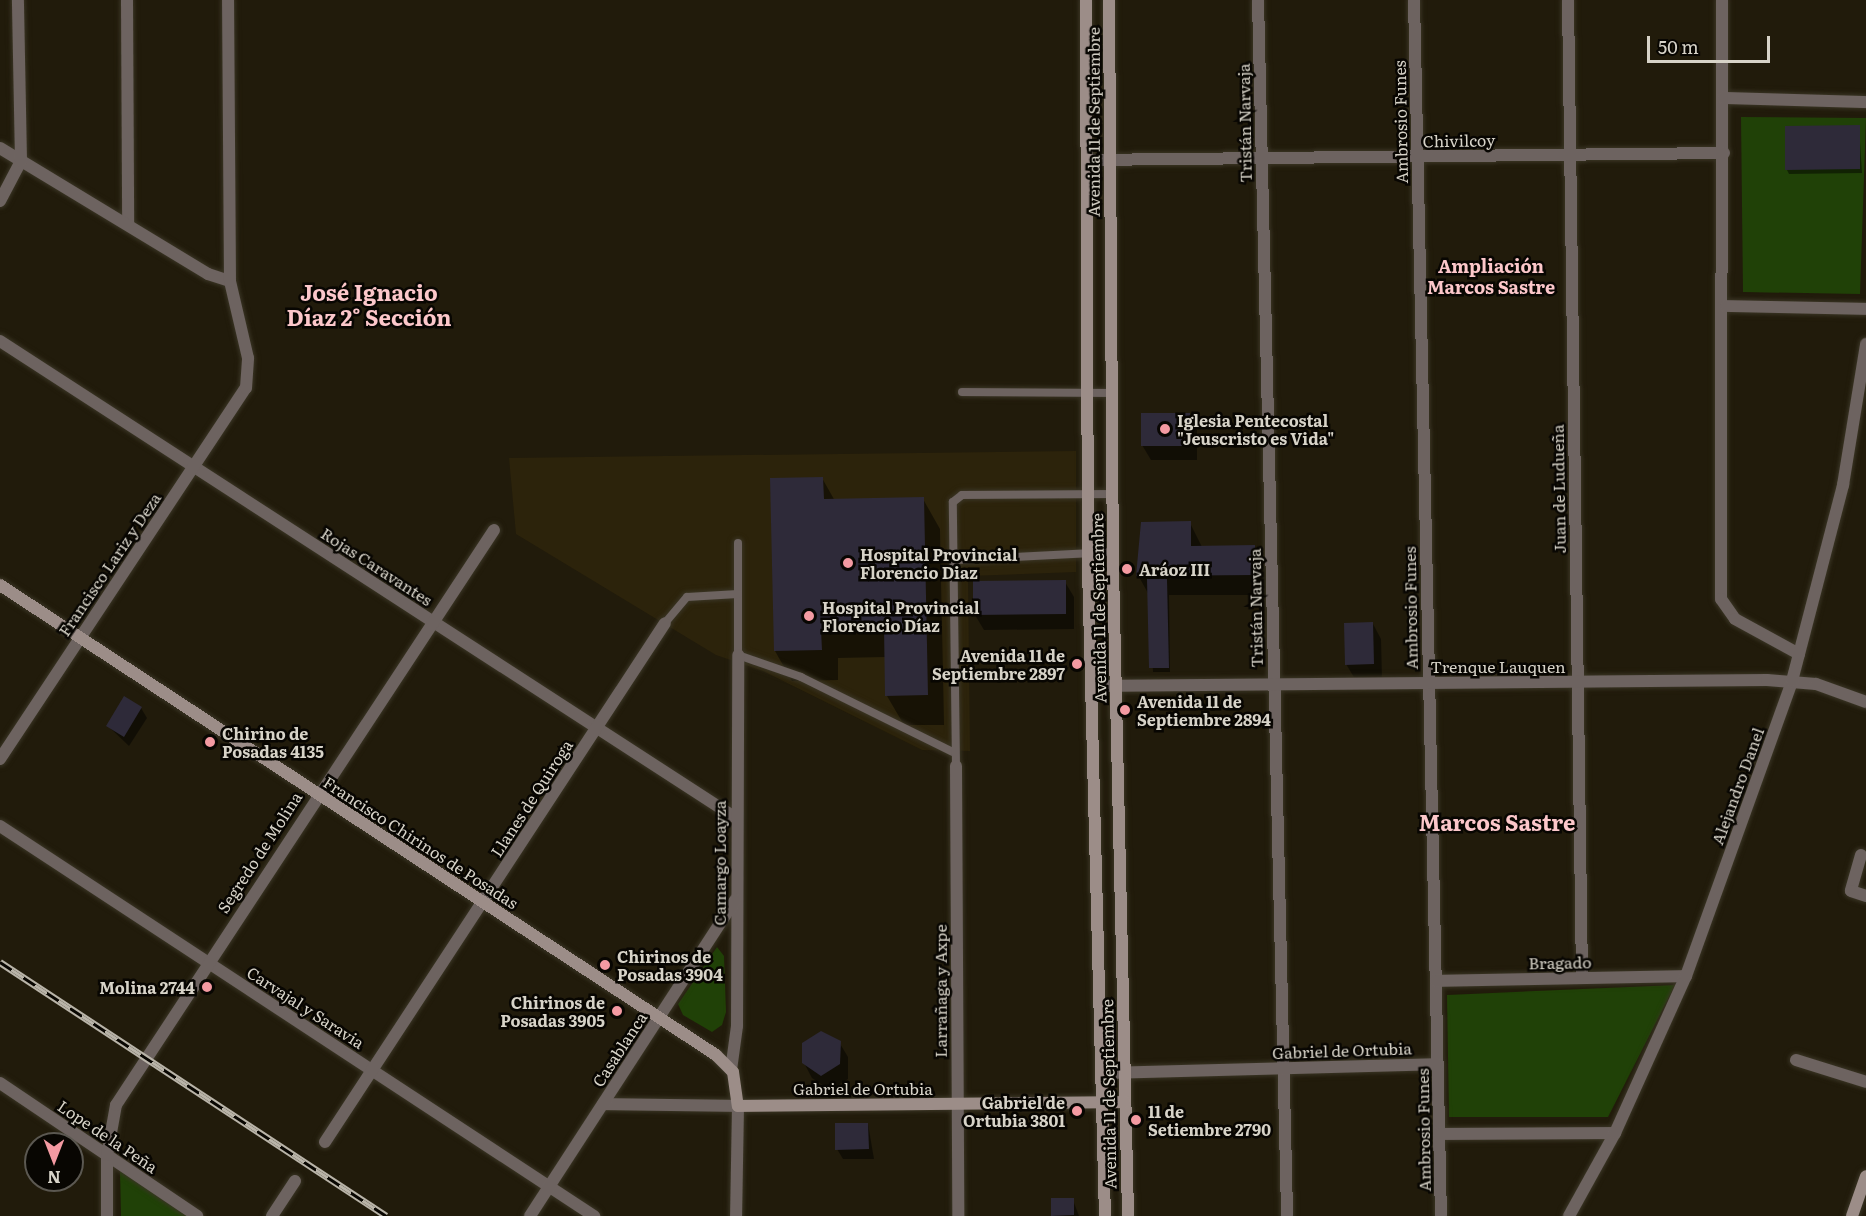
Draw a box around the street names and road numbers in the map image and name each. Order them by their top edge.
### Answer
street label: Avenida 11 de Septiembre [1083,27,1103,217]
street label: Ambrosio Funes [1389,60,1411,184]
street label: Tristán Narvaja [1233,63,1255,183]
street label: Chivilcoy [1422,130,1496,150]
street label: Juan de Ludueña [1547,424,1569,554]
street label: Francisco Lariz y Deza [54,489,164,639]
street label: Avenida 11 de Septiembre [1087,513,1109,703]
street label: Rojas Caravantes [318,523,436,609]
street label: Ambrosio Funes [1399,546,1421,670]
street label: Tristán Narvaja [1244,548,1266,668]
street label: Trenque Lauquen [1430,656,1566,676]
street label: Alejandro Danel [1707,725,1767,847]
street label: Llanes de Quiroga [486,736,576,860]
street label: Francisco Chirinos de Posadas [320,772,522,912]
street label: Segredo de Molina [213,788,305,916]
street label: Camargo Loayza [709,800,729,926]
street label: Larrañaga y Axpe [930,924,950,1058]
street label: Bragado [1528,952,1592,972]
street label: Carvajal y Saravia [244,962,368,1052]
street label: Avenida 11 de Septiembre [1097,999,1119,1189]
street label: Casablanca [588,1008,650,1090]
street label: Gabriel de Ortubia [1272,1038,1412,1062]
street label: Ambrosio Funes [1412,1068,1434,1192]
street label: Gabriel de Ortubia [793,1078,933,1098]
street label: Lope de la Peña [55,1096,161,1176]

